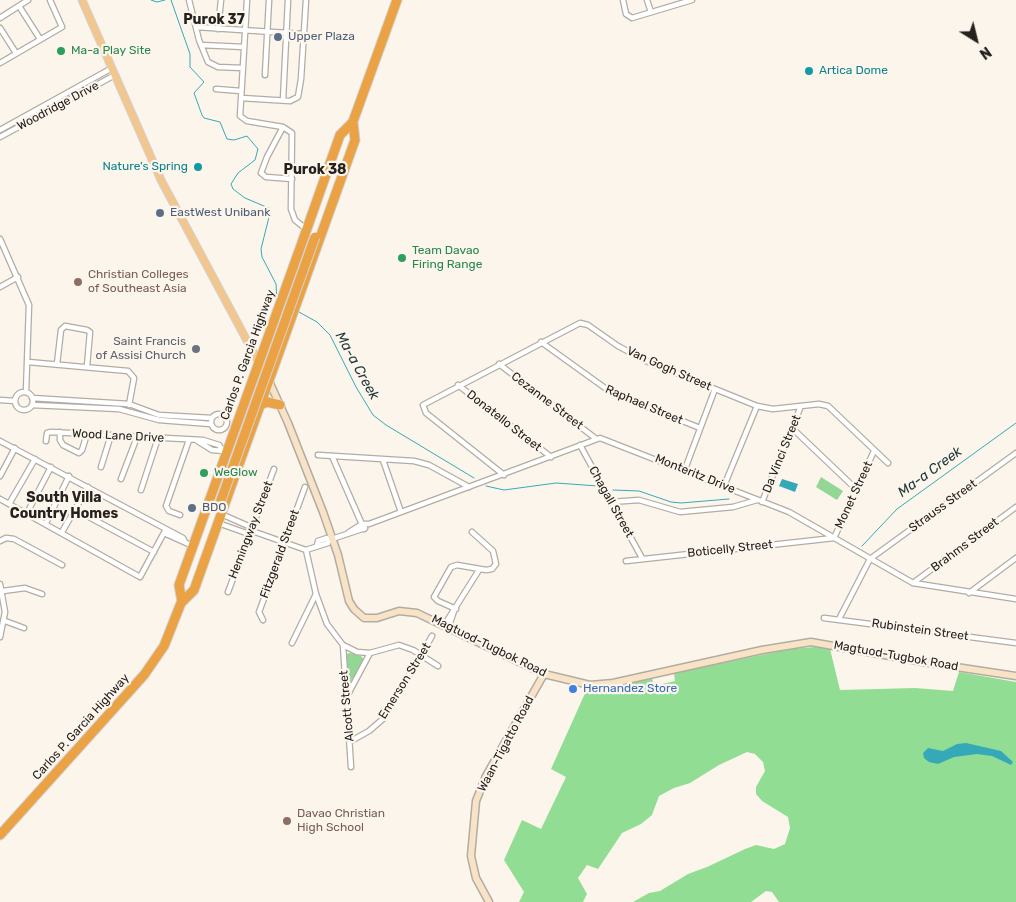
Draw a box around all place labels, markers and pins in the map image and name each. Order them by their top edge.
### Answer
place label: Upper Plaza [288,30,355,44]
marker: Upper Plaza [272,31,284,43]
place label: Ma-a Play Site [71,44,151,58]
marker: Ma-a Play Site [55,45,67,57]
place label: Artica Dome [819,64,888,78]
marker: Artica Dome [803,65,815,77]
place label: Nature's Spring [102,160,188,174]
marker: Nature's Spring [192,161,204,173]
place label: EastWest Unibank [170,206,270,220]
marker: EastWest Unibank [154,207,166,219]
place label: Team Davao Firing Range [412,244,482,272]
marker: Team Davao Firing Range [396,252,408,264]
place label: Christian Colleges of Southeast Asia [88,268,189,296]
marker: Christian Colleges of Southeast Asia [72,276,84,288]
place label: Saint Francis of Assisi Church [96,335,186,363]
marker: Saint Francis of Assisi Church [190,343,202,355]
place label: WeGlow [214,466,258,480]
marker: WeGlow [198,467,210,479]
place label: BDO [202,501,226,515]
marker: BDO [186,502,198,514]
place label: Hernandez Store [583,682,677,696]
marker: Hernandez Store [567,683,579,695]
place label: Davao Christian High School [297,807,385,835]
marker: Davao Christian High School [281,815,293,827]

